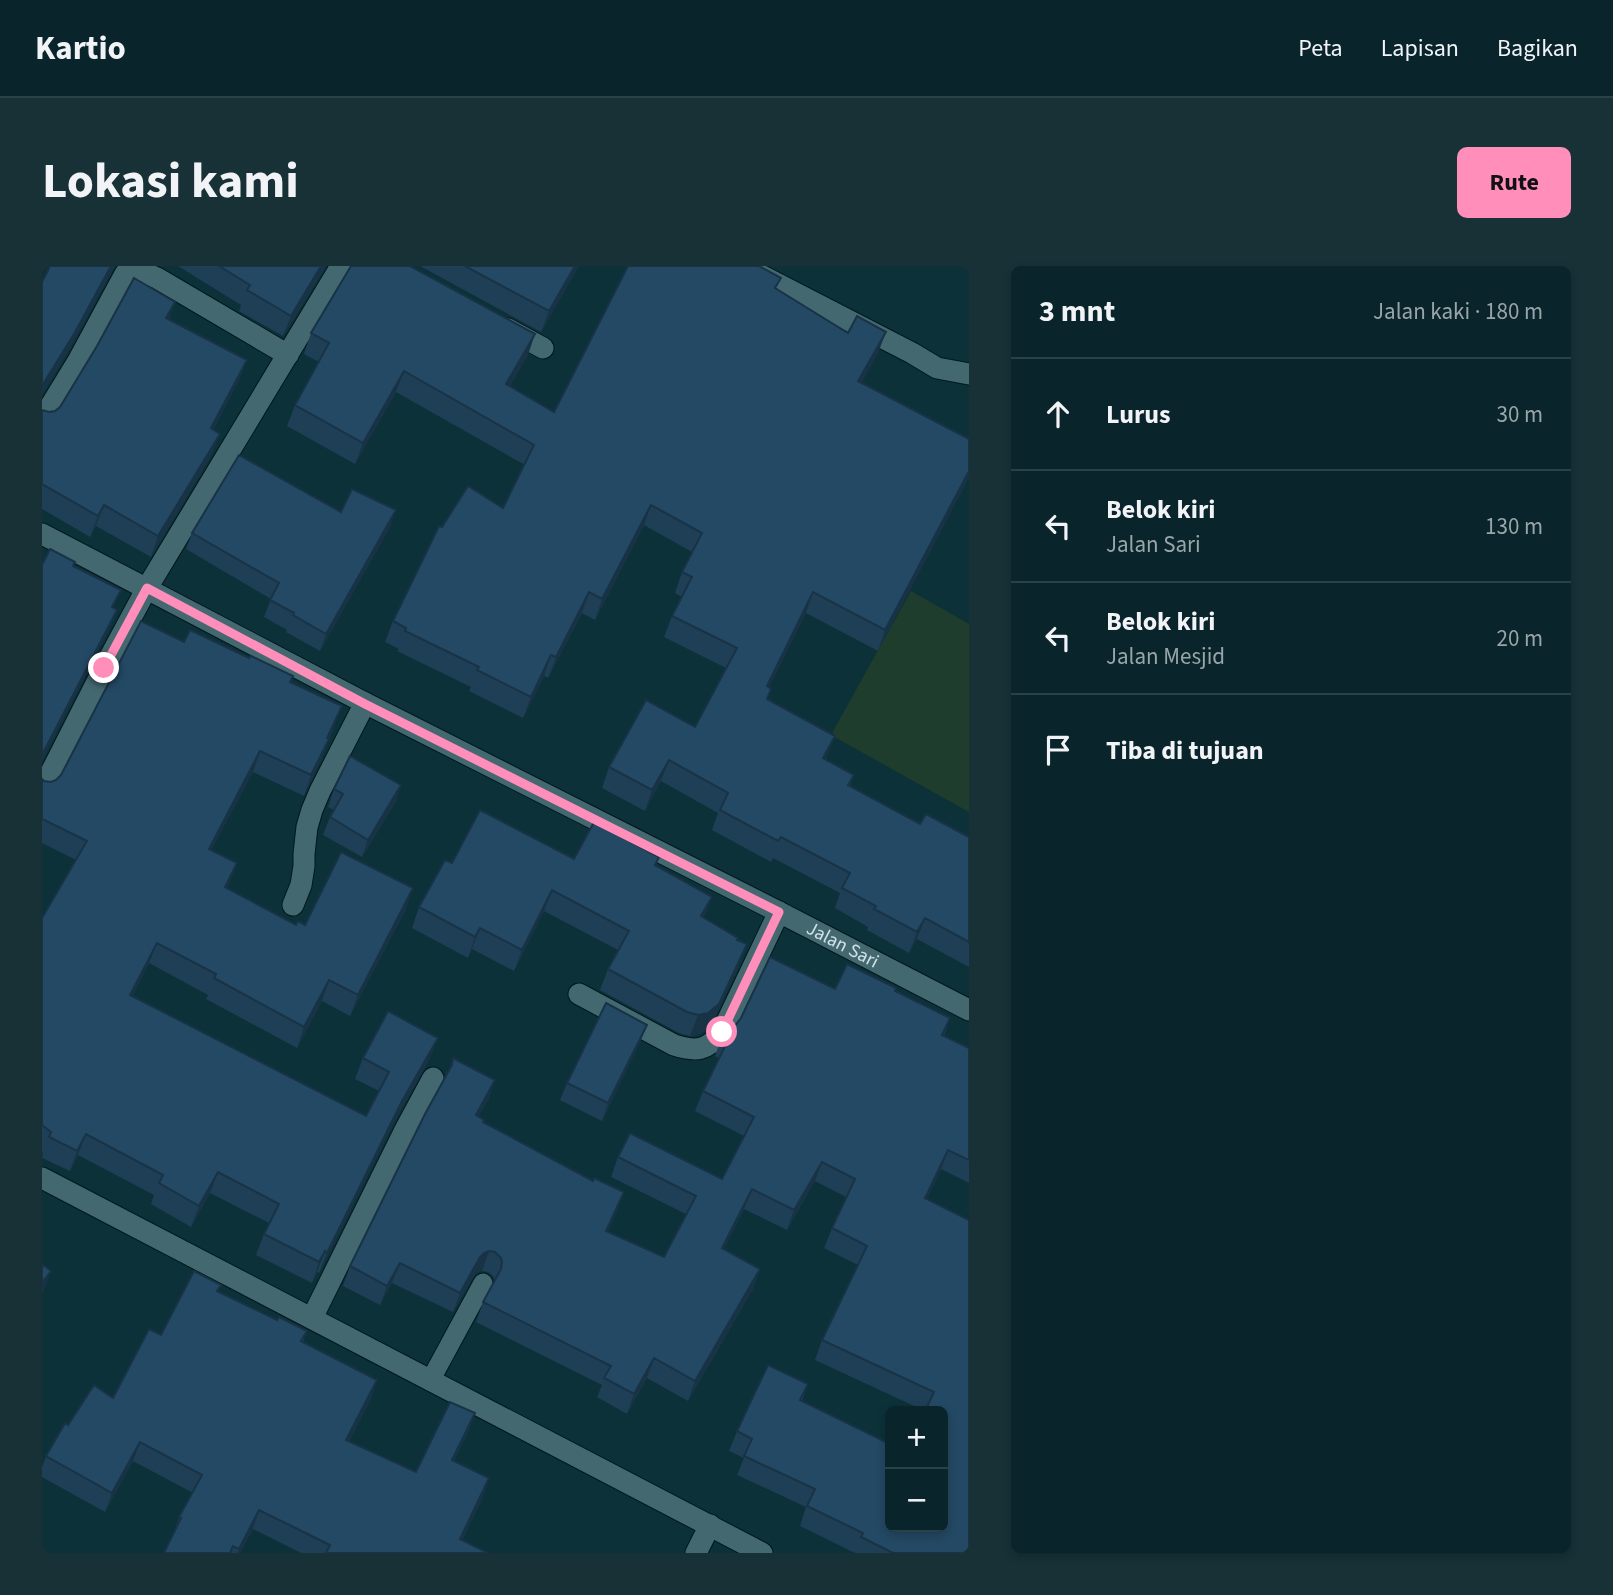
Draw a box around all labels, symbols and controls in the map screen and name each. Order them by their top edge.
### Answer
text: Kartio [35,25,126,72]
text: Peta [1298,31,1343,66]
text: Lapisan [1381,31,1459,66]
text: Bagikan [1497,31,1578,66]
text: Lokasi kami [42,147,299,217]
button: Rute [1457,147,1571,218]
text: 3 mnt [1039,290,1115,333]
text: Jalan kaki · 180 m [1373,295,1543,328]
icon: ahead [1039,395,1077,433]
text: Lurus [1106,396,1171,433]
text: 30 m [1496,398,1543,431]
text: Belok kiri [1106,491,1215,528]
icon: left [1039,507,1077,545]
text: 130 m [1485,510,1543,543]
text: Jalan Sari [1106,528,1201,561]
text: Belok kiri [1106,603,1215,640]
icon: left [1039,619,1077,657]
text: 20 m [1496,622,1543,655]
text: Jalan Mesjid [1106,640,1225,673]
route end [88,652,119,683]
icon: arrive [1039,731,1077,769]
text: Tiba di tujuan [1106,732,1264,769]
street label: Jalan Sari [802,915,884,975]
route start [706,1016,737,1047]
map controls [885,1406,948,1532]
button: + [885,1406,948,1469]
button: − [885,1469,948,1532]

